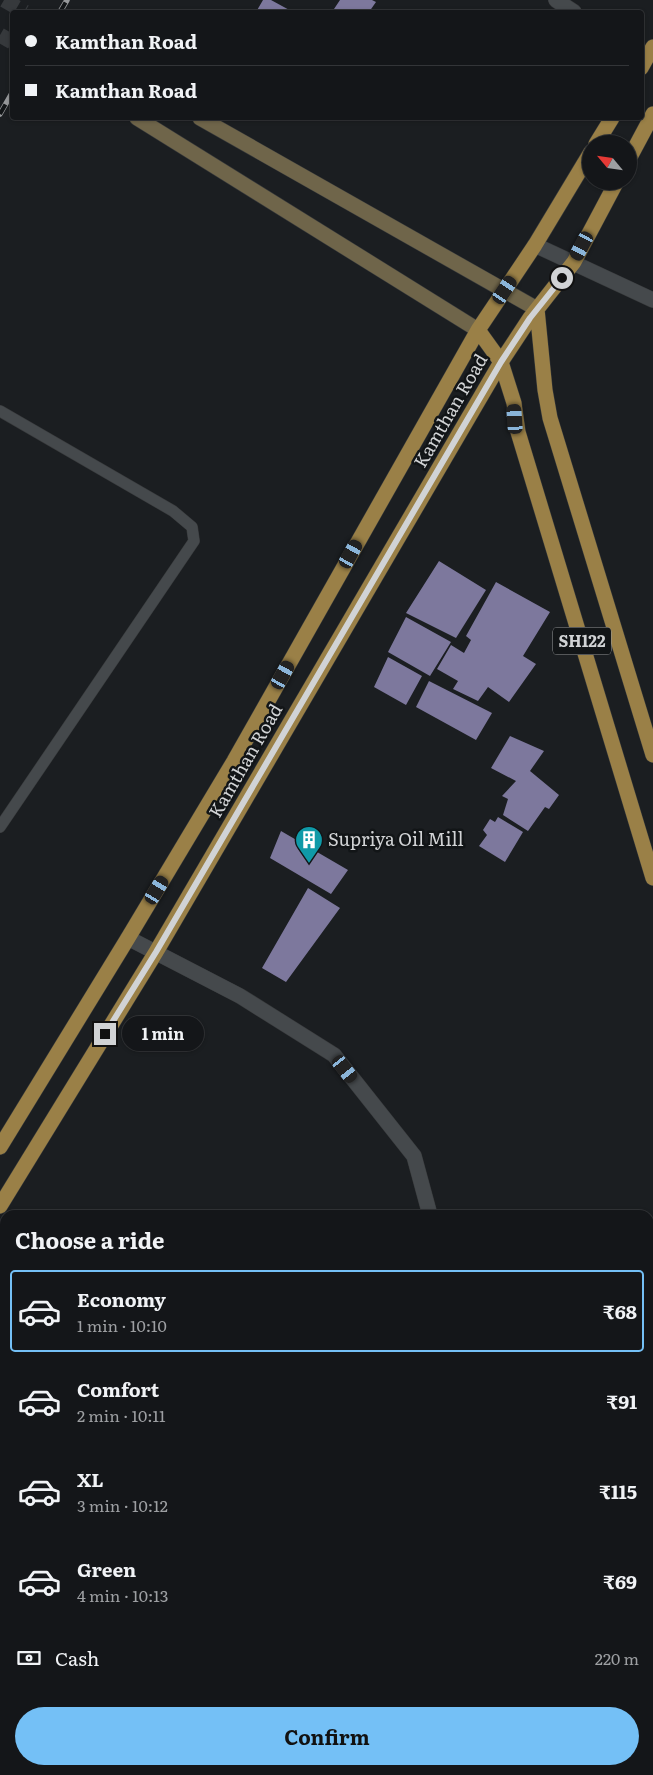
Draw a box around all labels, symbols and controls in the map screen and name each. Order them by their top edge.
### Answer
text: Kamthan Road [55,27,197,55]
text: Kamthan Road [55,76,197,104]
north arrow [582,135,638,190]
map controls [582,135,637,190]
car [568,229,595,263]
route start [551,267,573,289]
car [490,273,519,307]
street label: Kamthan Road [406,348,493,472]
car [506,404,523,434]
car [337,537,364,571]
road number: SH122 [553,627,611,654]
car [269,658,296,692]
street label: Kamthan Road [201,698,288,822]
building icon: Supriya Oil Mill [294,825,324,864]
place label: Supriya Oil Mill [328,825,464,852]
car [142,873,171,907]
callout: 1 min [122,1016,205,1052]
text: 1 min [142,1021,184,1045]
route end [94,1023,116,1045]
car [329,1053,360,1085]
text: Choose a ride [15,1223,164,1256]
text: Economy [77,1285,166,1313]
icon: car [17,1289,62,1334]
text: ₹68 [603,1297,637,1325]
text: 1 min · 10:10 [77,1313,167,1337]
text: Comfort [77,1375,159,1403]
icon: car [17,1379,62,1424]
text: ₹91 [607,1387,637,1415]
text: 2 min · 10:11 [77,1403,166,1427]
text: XL [77,1465,104,1493]
icon: car [17,1469,62,1514]
text: ₹115 [599,1477,637,1505]
text: 3 min · 10:12 [77,1493,168,1517]
text: Green [77,1555,136,1583]
icon: car [17,1559,62,1604]
text: ₹69 [603,1567,637,1595]
text: 4 min · 10:13 [77,1583,168,1607]
icon: cash [15,1644,43,1672]
text: Cash [55,1644,99,1672]
text: 220 m [595,1646,639,1670]
button: Confirm [15,1707,639,1765]

